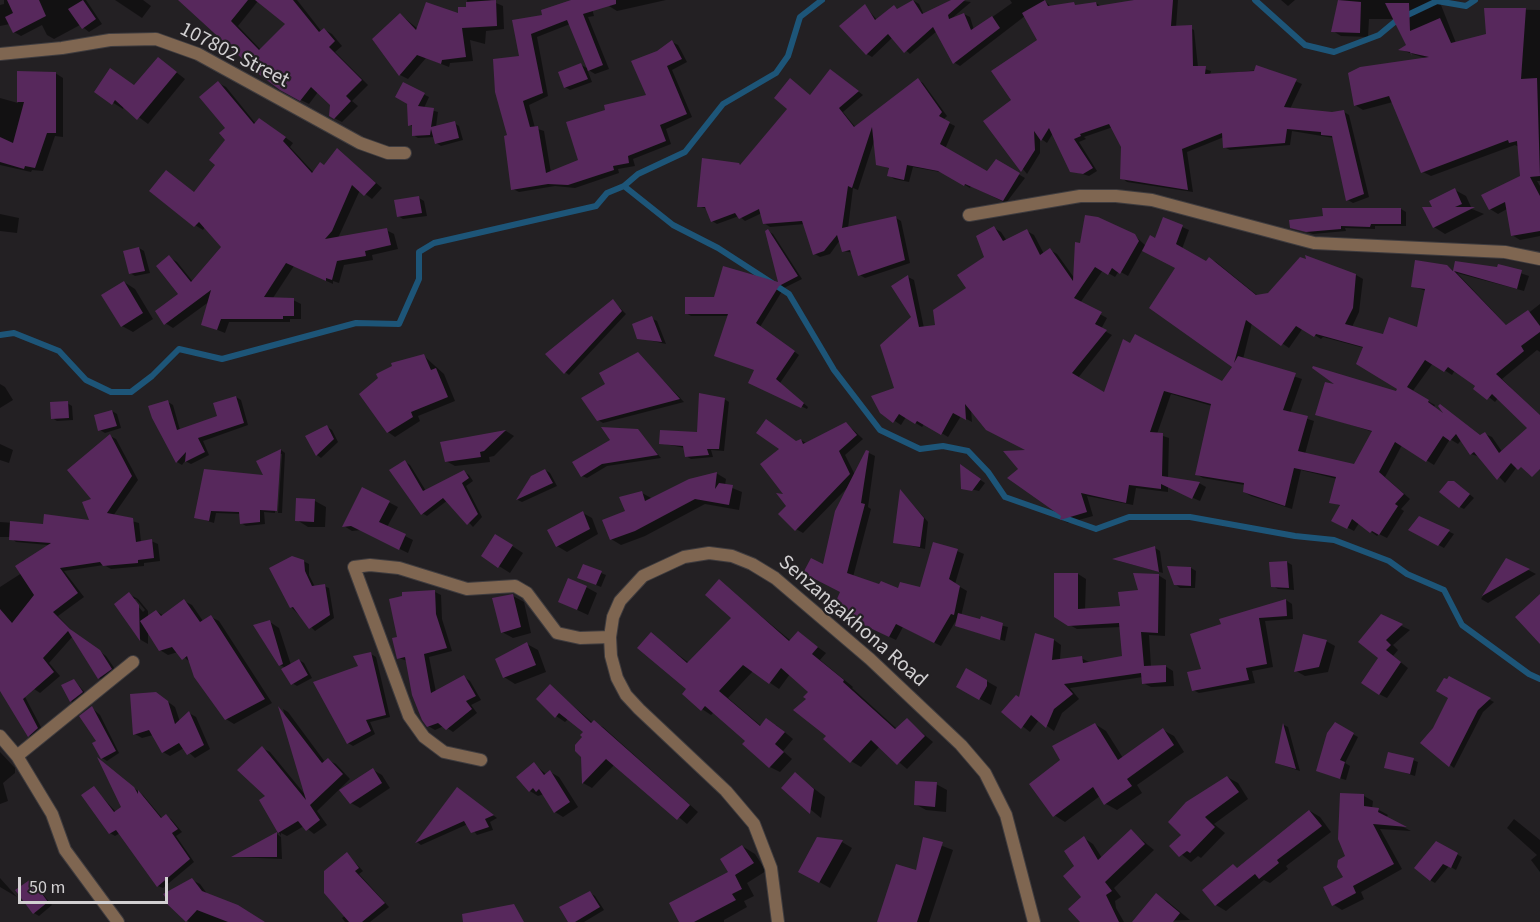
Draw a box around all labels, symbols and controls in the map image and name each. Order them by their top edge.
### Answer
street label: 107802 Street [175,18,293,94]
street label: Senzangakhona Road [772,550,932,694]
scale bar [21,865,171,903]
text: 50 m [29,875,65,900]

